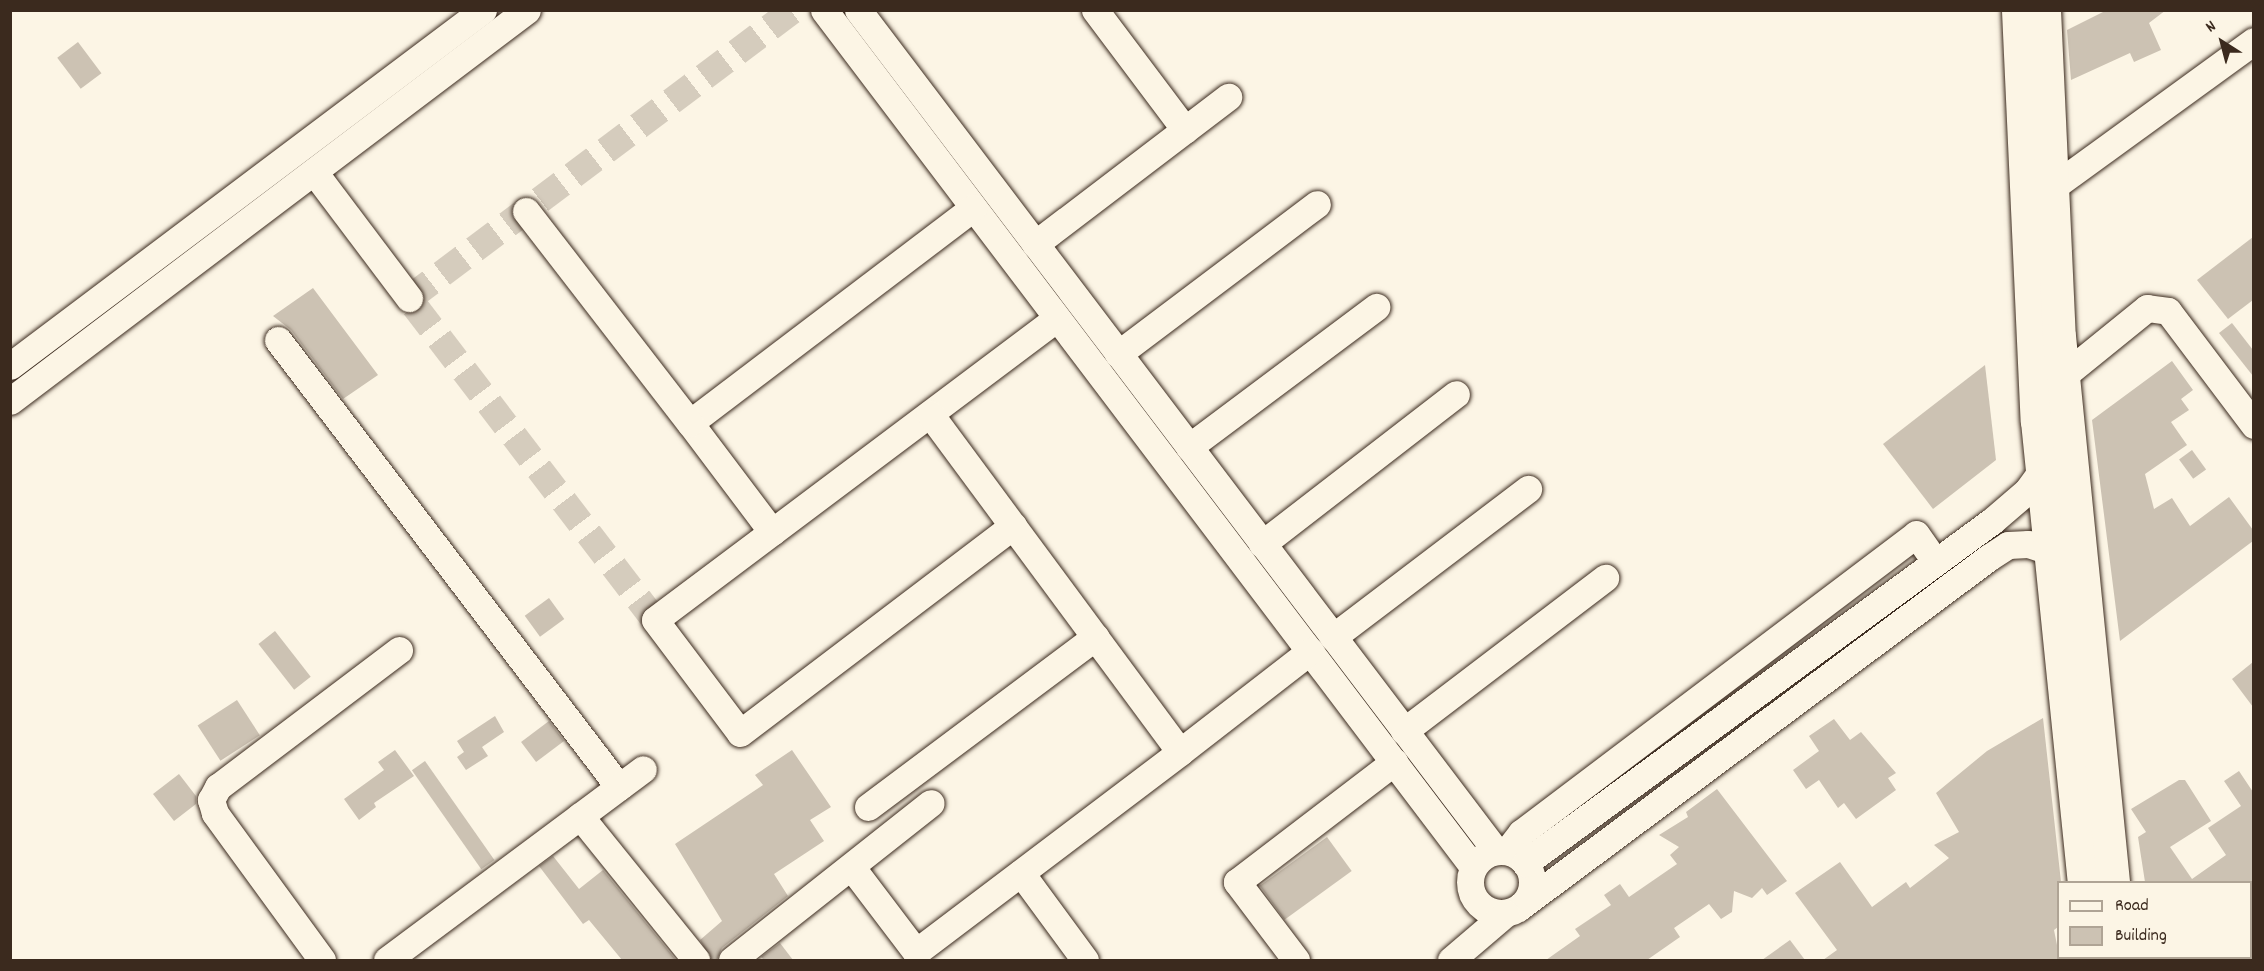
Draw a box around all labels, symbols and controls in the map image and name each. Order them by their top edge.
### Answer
north arrow [2192,12,2252,72]
text: N [2201,15,2221,39]
legend [2057,881,2252,959]
text: Road [2115,894,2149,919]
text: Building [2115,924,2167,949]

